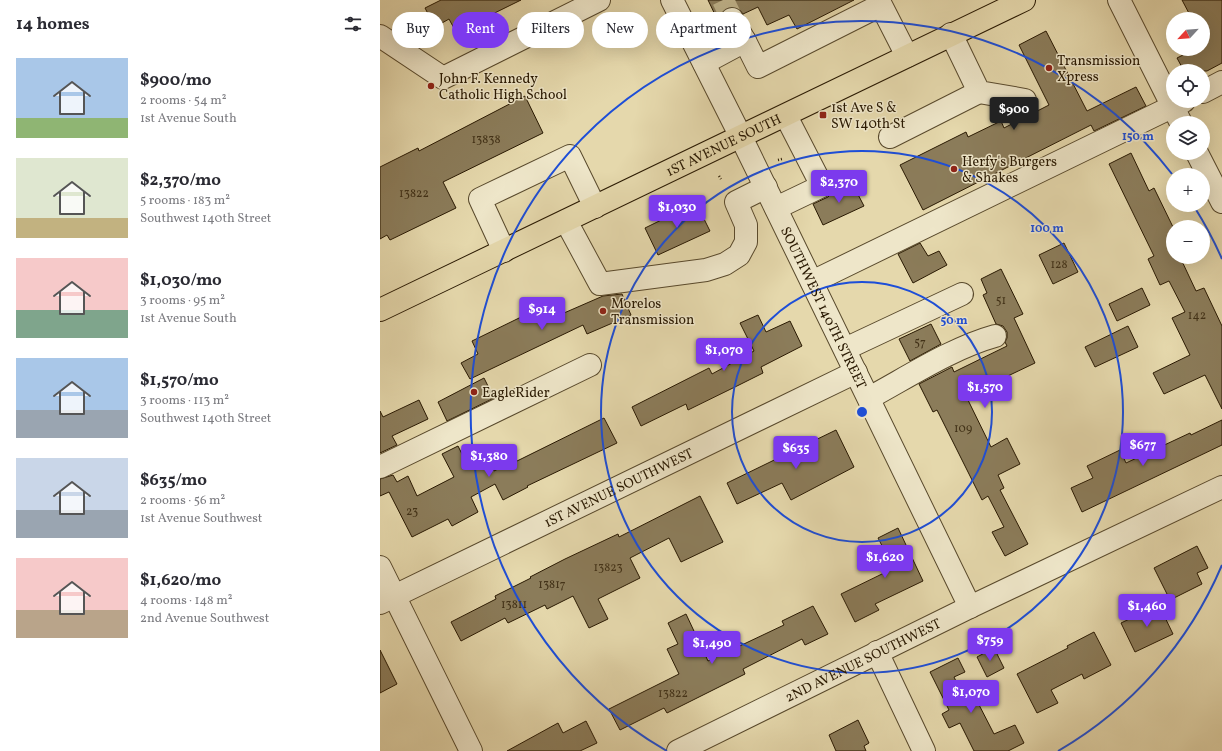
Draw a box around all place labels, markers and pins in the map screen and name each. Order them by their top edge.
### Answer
place label: Transmission Xpress [1057,52,1140,87]
marker: Transmission Xpress [1044,63,1054,73]
place label: John F. Kennedy Catholic High School [439,70,567,105]
marker: John F. Kennedy Catholic High School [426,81,436,91]
pin: $900 [990,97,1038,131]
place label: 1st Ave S & SW 140th St [831,99,906,134]
marker: 1st Ave S & SW 140th St [818,110,828,120]
place label: Herfy's Burgers & Shakes [962,153,1057,188]
marker: Herfy's Burgers & Shakes [949,164,959,174]
pin: $2,370 [806,170,872,204]
pin: $1,030 [644,195,710,229]
place label: Morelos Transmission [611,295,694,330]
pin: $914 [518,297,566,331]
marker: Morelos Transmission [598,306,608,316]
pin: $1,070 [691,338,757,372]
pin: $1,570 [952,375,1018,409]
place label: EagleRider [482,384,550,403]
marker: EagleRider [469,387,479,397]
centre of rings [855,405,869,419]
pin: $677 [1119,433,1167,467]
pin: $635 [772,436,820,470]
pin: $1,380 [456,444,522,478]
pin: $1,620 [852,545,918,579]
pin: $1,460 [1114,594,1180,628]
pin: $759 [966,628,1014,662]
pin: $1,490 [679,631,745,665]
pin: $1,070 [938,680,1004,714]

